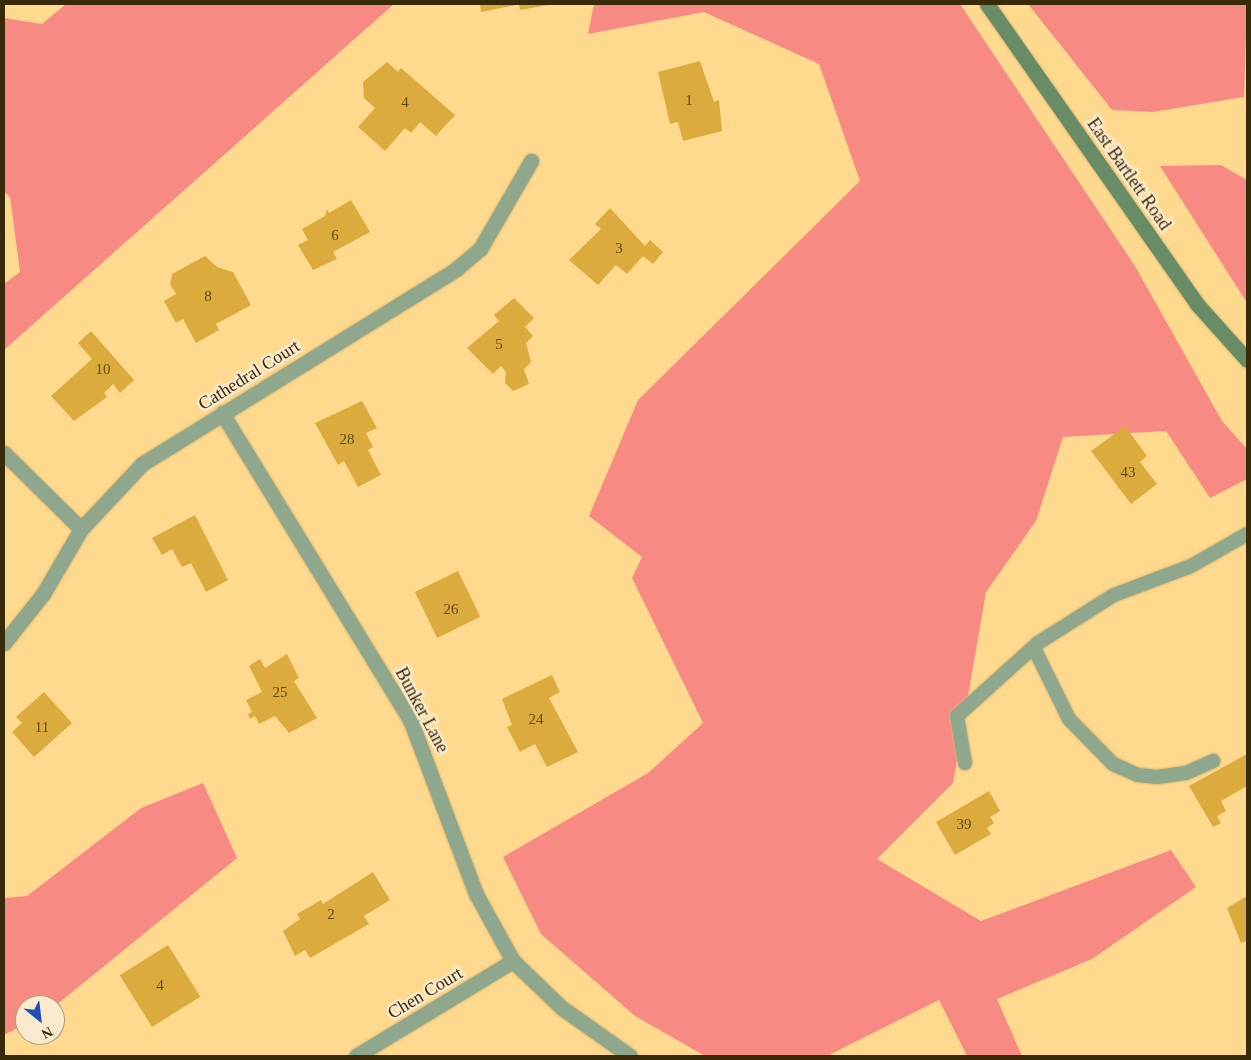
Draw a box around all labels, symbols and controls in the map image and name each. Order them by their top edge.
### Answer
house number: 1 [685,92,693,110]
house number: 4 [401,94,409,112]
street label: East Bartlett Road [1082,114,1176,234]
house number: 6 [331,227,339,245]
house number: 3 [615,240,623,258]
house number: 8 [204,288,212,306]
street label: Cathedral Court [194,335,304,415]
house number: 5 [495,336,503,354]
house number: 10 [96,361,110,379]
house number: 28 [340,431,354,449]
house number: 43 [1120,464,1136,482]
house number: 26 [444,601,458,619]
street label: Bunker Lane [391,664,453,756]
house number: 25 [272,684,288,702]
house number: 24 [528,711,544,729]
house number: 11 [35,719,49,737]
house number: 39 [956,816,972,834]
house number: 2 [327,906,335,924]
street label: Chen Court [384,962,466,1024]
house number: 4 [156,977,164,995]
north arrow [15,995,65,1045]
text: N [39,1024,55,1042]

